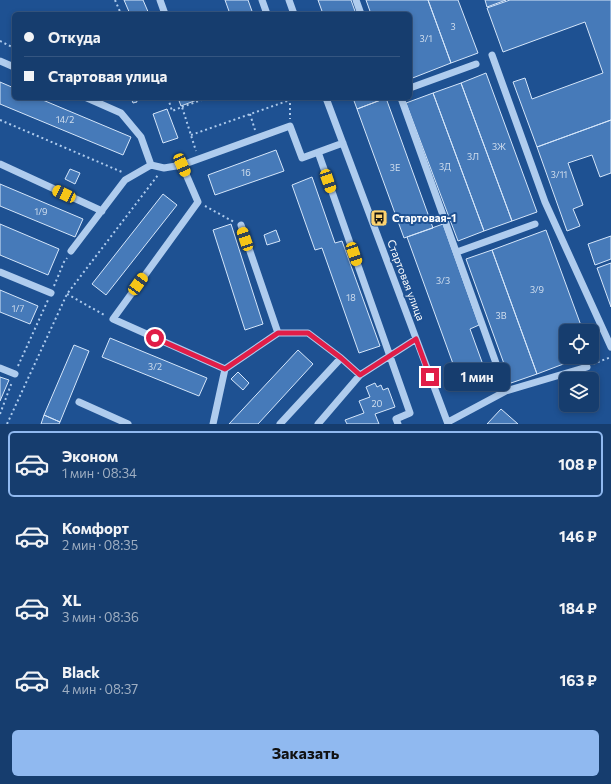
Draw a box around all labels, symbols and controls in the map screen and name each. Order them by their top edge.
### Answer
house number: 3 [450,21,456,32]
text: Откуда [48,28,101,46]
house number: 3/1 [420,33,432,44]
text: Стартовая улица [48,67,167,85]
house number: 14/2 [56,114,74,125]
house number: 3Ж [492,141,507,152]
house number: 3Л [467,151,479,162]
car [172,152,192,178]
house number: 3Д [439,161,451,172]
house number: 3Е [390,162,400,173]
house number: 16 [241,167,251,178]
car [318,168,338,194]
house number: 3/11 [551,169,567,180]
car [51,183,77,205]
house number: 1/9 [34,206,48,217]
bus stop icon: Стартовая-1 [369,208,389,228]
place label: Стартовая-1 [392,211,456,224]
car [235,226,255,252]
street label: Стартовая улица [385,237,428,322]
car [344,241,364,267]
car [126,271,150,297]
house number: 3/3 [436,275,450,286]
house number: 3/9 [530,284,544,295]
house number: 18 [346,292,356,303]
house number: 1/7 [12,303,25,314]
house number: 3В [496,310,507,321]
map controls [559,324,599,412]
button: locate [559,324,599,364]
route start [146,329,164,347]
house number: 3/2 [148,361,162,372]
callout: 1 мин [444,363,510,391]
route end [421,368,439,386]
text: 1 мин [460,369,494,385]
button: layers [559,372,599,412]
house number: 20 [372,398,383,409]
icon: car [14,446,50,482]
text: Эконом [62,447,118,465]
text: 108 ₽ [558,455,597,473]
text: 1 мин · 08:34 [62,465,137,481]
icon: car [14,518,50,554]
text: Комфорт [62,519,129,537]
text: 146 ₽ [559,527,597,545]
text: 2 мин · 08:35 [62,537,138,553]
icon: car [14,590,50,626]
text: XL [62,591,81,609]
text: 184 ₽ [559,599,597,617]
text: 3 мин · 08:36 [62,609,139,625]
icon: car [14,662,50,698]
text: Black [62,663,100,681]
text: 163 ₽ [560,671,597,689]
text: 4 мин · 08:37 [62,681,138,697]
button: Заказать [12,730,599,776]

